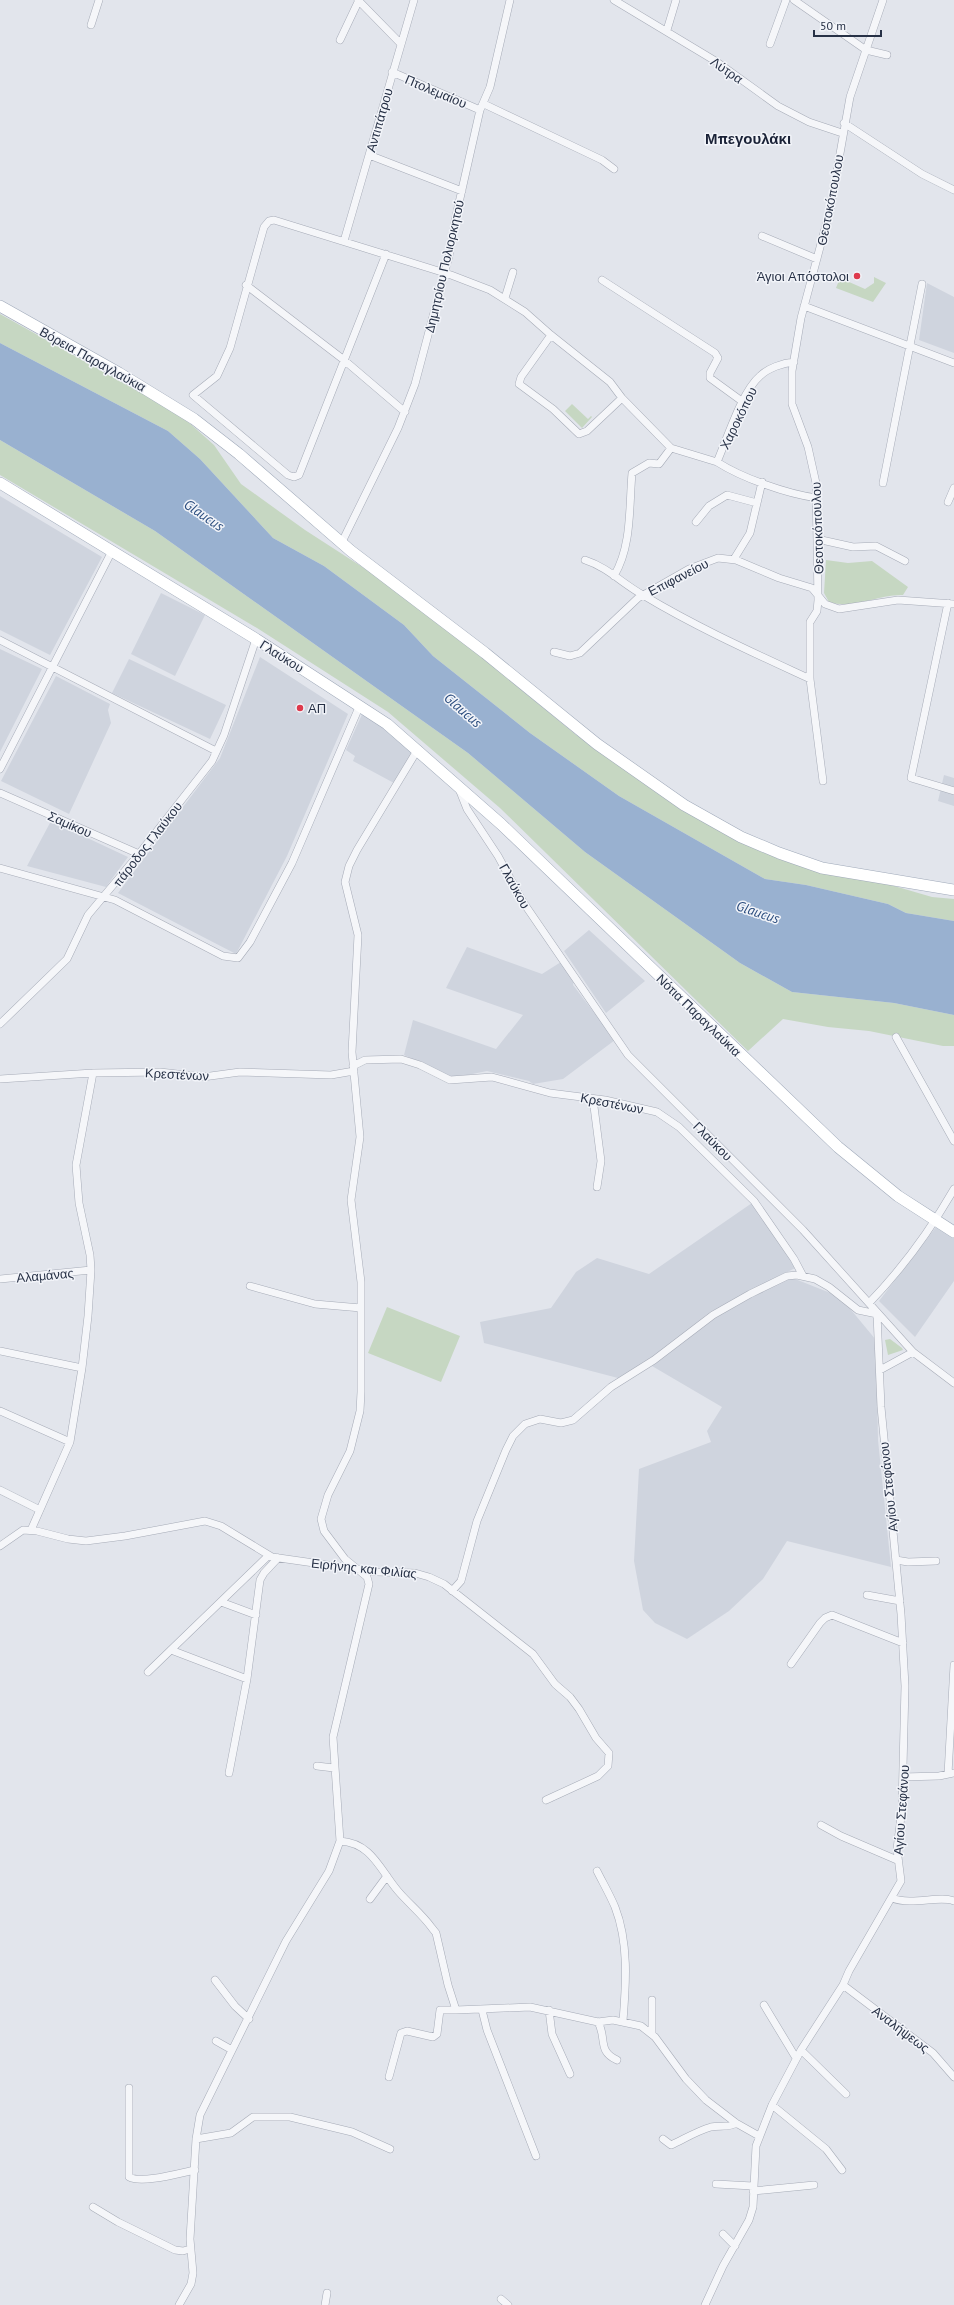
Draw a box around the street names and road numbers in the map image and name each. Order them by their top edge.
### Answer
street label: Λύτρα [707,53,747,88]
street label: Πτολεμαίου [402,71,469,112]
street label: Αντιπάτρου [362,86,397,154]
street label: Θεοτοκόπουλου [813,153,848,247]
street label: Δημητρίου Πολιορκητού [421,198,468,334]
street label: Βόρεια Παραγλαύκια [37,323,149,396]
street label: Χαροκόπου [716,384,761,452]
street label: Θεοτοκόπουλου [807,482,828,574]
street label: Επιφανείου [645,555,711,600]
street label: Γλαύκου [257,636,307,677]
street label: πάροδος Γλαύκου [109,798,186,890]
street label: Σαμίκου [45,807,94,842]
street label: Γλαύκου [495,861,534,912]
street label: Νότια Παραγλαύκια [653,970,745,1061]
street label: Κρεστένων [145,1064,209,1085]
street label: Κρεστένων [579,1089,645,1118]
street label: Γλαύκου [689,1118,736,1165]
street label: Αλαμάνας [16,1265,74,1286]
street label: Αγίου Στεφάνου [875,1441,902,1533]
street label: Ειρήνης και Φιλίας [310,1554,418,1583]
street label: Αγίου Στεφάνου [890,1764,913,1856]
street label: Αναλήψεως [869,2002,933,2057]

